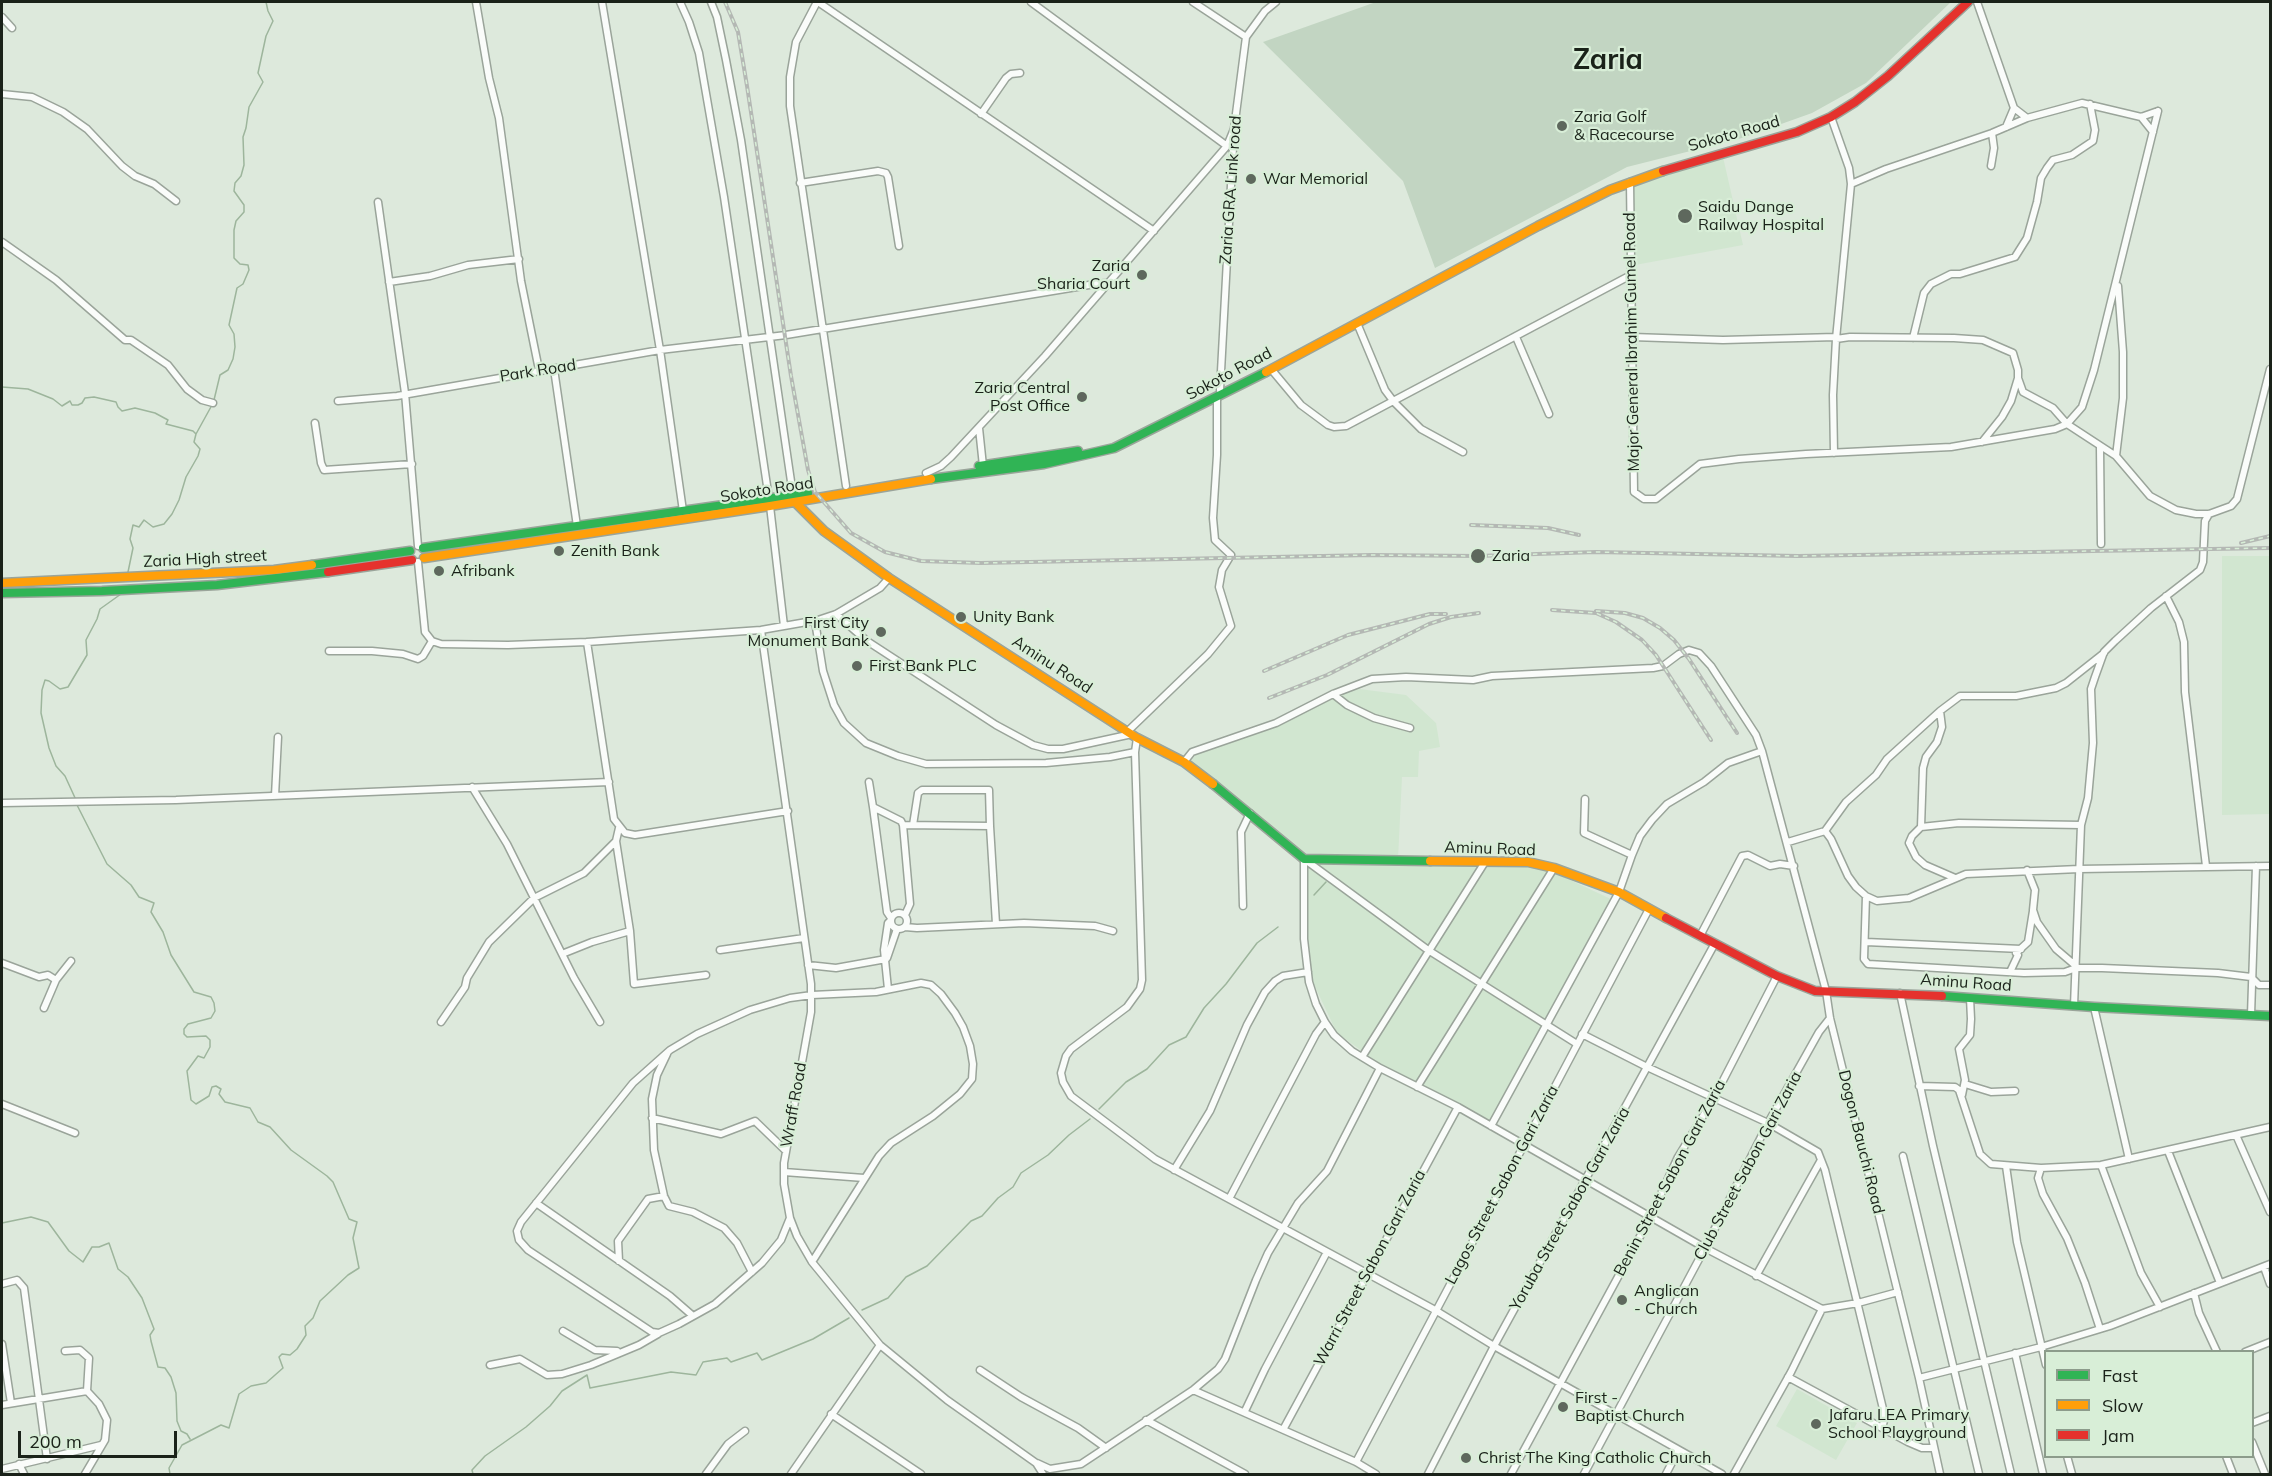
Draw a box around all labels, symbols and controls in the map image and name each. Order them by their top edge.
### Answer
district label: Zaria [1573,44,1643,78]
place label: Zaria Golf & Racecourse [1574,107,1675,145]
street label: Sokoto Road [1686,112,1782,156]
street label: Zaria GRA Link road [1216,115,1246,265]
marker: Zaria Golf & Racecourse [1555,119,1569,133]
place label: War Memorial [1263,169,1368,189]
marker: War Memorial [1244,172,1258,186]
place label: Saidu Dange Railway Hospital [1698,197,1824,235]
marker: Saidu Dange Railway Hospital [1676,207,1694,225]
street label: Major General Ibrahim Gumel Road [1620,212,1644,472]
place label: Zaria Sharia Court [1037,256,1130,294]
marker: Zaria Sharia Court [1135,268,1149,282]
street label: Sokoto Road [1183,343,1275,405]
street label: Park Road [498,355,578,387]
place label: Zaria Central Post Office [974,378,1070,416]
marker: Zaria Central Post Office [1075,390,1089,404]
street label: Sokoto Road [719,473,815,507]
place label: Zenith Bank [571,541,659,561]
marker: Zenith Bank [552,544,566,558]
street label: Zaria High street [143,546,267,572]
place label: Zaria [1492,546,1530,566]
marker: Zaria [1469,547,1487,565]
place label: Afribank [451,561,514,581]
marker: Afribank [432,564,446,578]
place label: Unity Bank [973,607,1054,627]
marker: Unity Bank [954,610,968,624]
place label: First City Monument Bank [748,613,869,651]
marker: First City Monument Bank [874,625,888,639]
street label: Aminu Road [1008,632,1096,698]
place label: First Bank PLC [869,656,977,676]
marker: First Bank PLC [850,659,864,673]
street label: Aminu Road [1444,838,1536,860]
street label: Aminu Road [1920,970,2012,996]
street label: Wraff Road [777,1061,811,1149]
street label: Club Street Sabon Gari Zaria [1690,1068,1806,1264]
street label: Dogon Bauchi Road [1834,1068,1888,1216]
street label: Benin Street Sabon Gari Zaria [1610,1076,1730,1280]
street label: Lagos Street Sabon Gari Zaria [1441,1082,1563,1288]
street label: Yoruba Street Sabon Gari Zaria [1506,1104,1634,1314]
street label: Warri Street Sabon Gari Zaria [1310,1167,1430,1369]
place label: Anglican - Church [1634,1281,1699,1319]
marker: Anglican - Church [1615,1293,1629,1307]
legend [2044,1350,2254,1458]
text: Fast [2102,1364,2138,1387]
place label: First - Baptist Church [1575,1388,1685,1426]
text: Slow [2102,1394,2143,1417]
marker: First - Baptist Church [1556,1400,1570,1414]
place label: Jafaru LEA Primary School Playground [1828,1405,1969,1443]
marker: Jafaru LEA Primary School Playground [1809,1417,1823,1431]
scale bar [21,1419,180,1457]
text: Jam [2102,1424,2135,1447]
text: 200 m [29,1430,82,1453]
place label: Christ The King Catholic Church [1478,1448,1711,1468]
marker: Christ The King Catholic Church [1459,1451,1473,1465]

